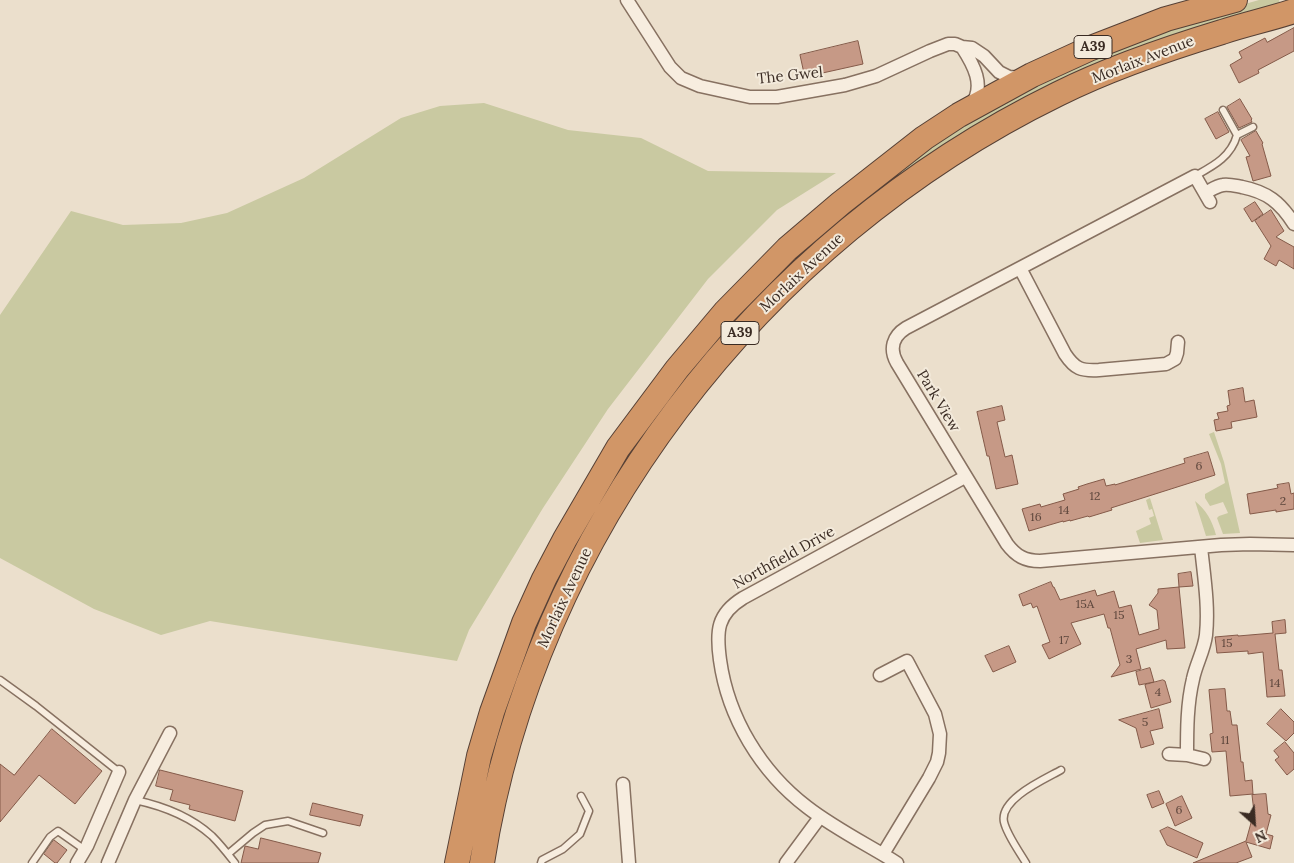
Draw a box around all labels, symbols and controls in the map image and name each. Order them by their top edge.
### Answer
street label: Morlaix Avenue [1089,32,1197,88]
road number: A39 [1074,36,1112,58]
street label: The Gwel [756,64,824,88]
street label: Morlaix Avenue [756,230,848,316]
road number: A39 [721,322,759,344]
street label: Park View [913,367,963,435]
house number: 6 [1196,460,1202,474]
house number: 12 [1090,490,1100,504]
house number: 2 [1280,495,1286,509]
house number: 14 [1059,504,1069,518]
house number: 16 [1030,511,1042,525]
street label: Northfield Drive [730,523,838,593]
street label: Morlaix Avenue [534,545,596,651]
house number: 15A [1076,598,1094,612]
house number: 15 [1114,609,1124,623]
house number: 17 [1059,634,1069,648]
house number: 15 [1222,637,1232,651]
house number: 3 [1126,653,1132,667]
house number: 14 [1270,677,1280,691]
house number: 4 [1155,686,1161,700]
house number: 5 [1142,716,1148,730]
house number: 11 [1221,734,1229,748]
north arrow [1229,798,1279,848]
house number: 6 [1176,804,1182,818]
text: N [1252,826,1269,847]

